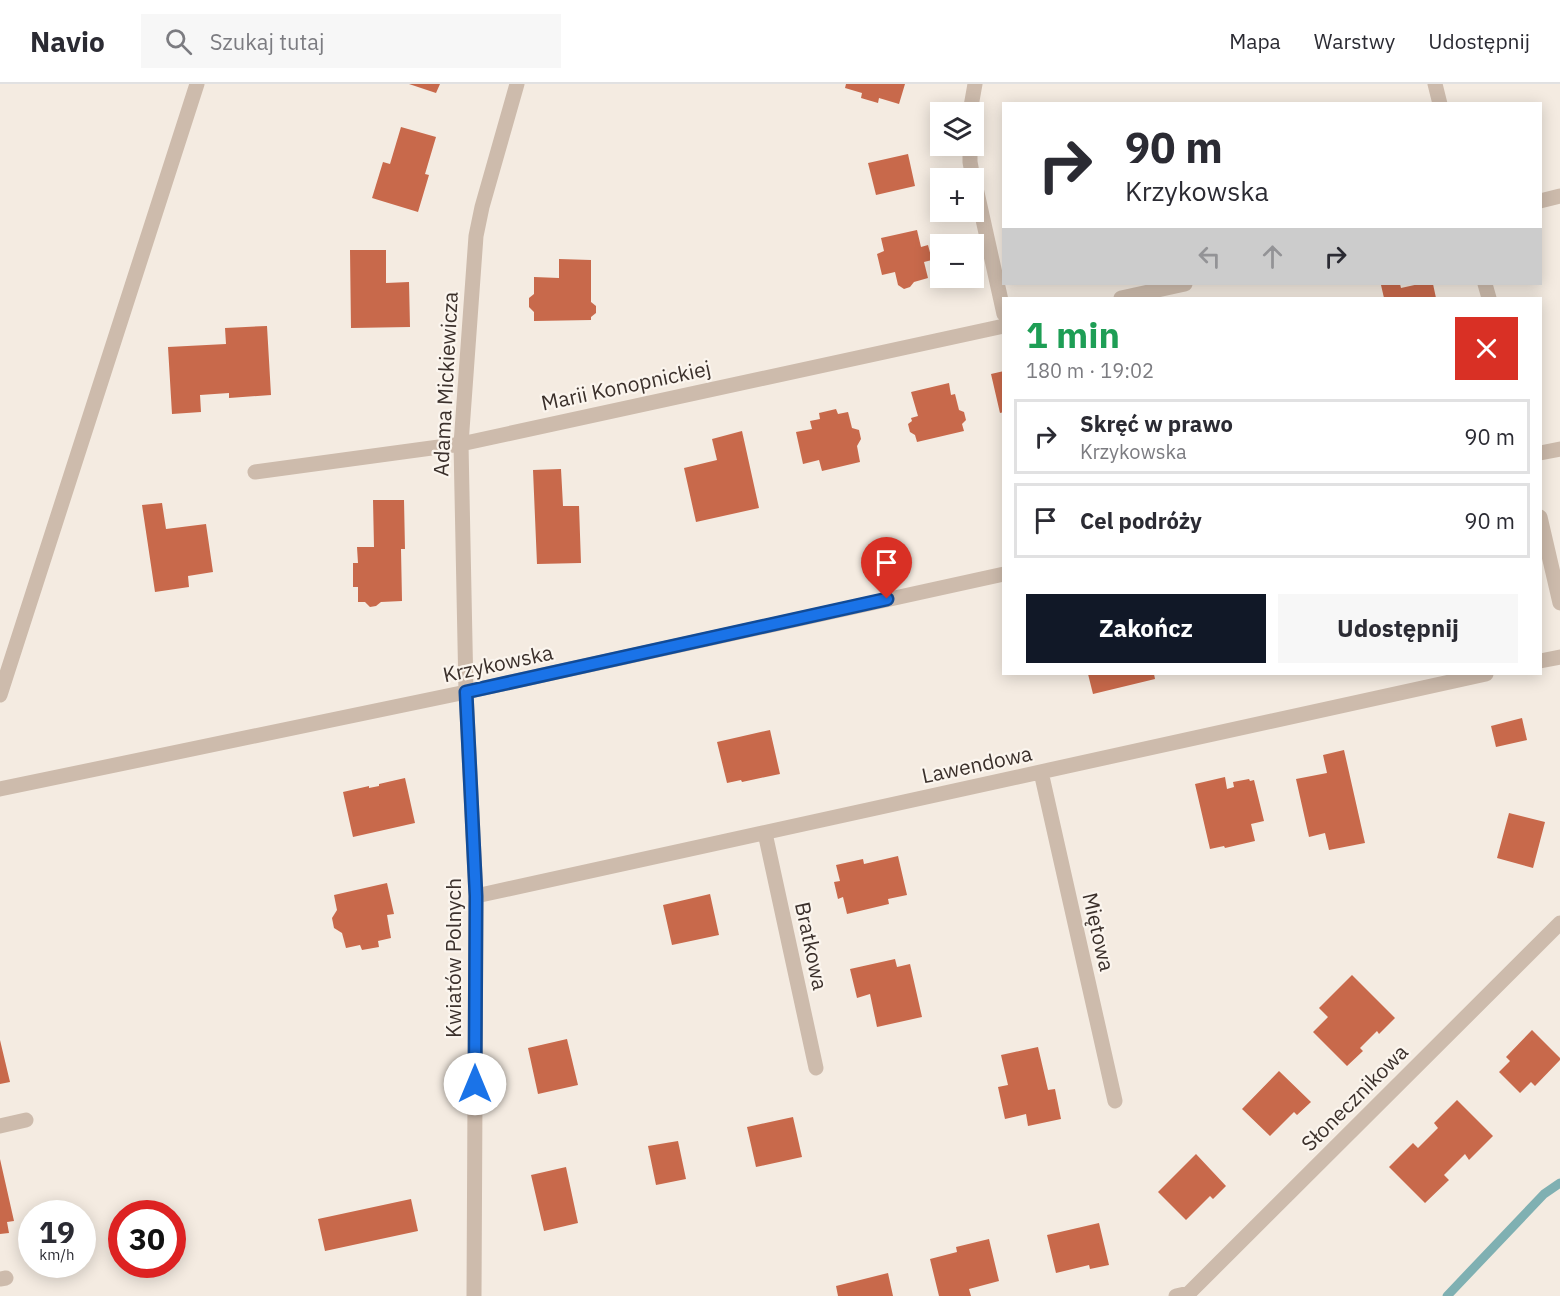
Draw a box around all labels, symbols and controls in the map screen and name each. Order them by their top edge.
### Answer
search box [141,14,561,68]
text: Navio [30,23,105,60]
icon: search [162,25,195,58]
text: Szukaj tutaj [210,27,324,56]
text: Mapa [1229,27,1281,55]
text: Warstwy [1314,27,1395,55]
text: Udostępnij [1428,27,1530,55]
map controls [930,102,984,288]
button: layers [930,102,984,156]
text: 90 m [1125,120,1223,175]
icon: right [1026,126,1104,204]
button: + [930,168,984,222]
text: Krzykowska [1125,173,1269,208]
button: − [930,234,984,288]
icon: left [1193,240,1226,273]
icon: ahead [1256,240,1289,273]
icon: right [1319,240,1352,273]
street label: Adama Mickiewicza [426,291,464,477]
text: 1 min [1026,311,1120,358]
button: close [1455,317,1518,380]
street label: Marii Konopnickiej [538,353,713,417]
text: 180 m · 19:02 [1026,357,1154,384]
text: Skręć w prawo [1080,409,1233,438]
icon: right [1029,420,1062,453]
text: 90 m [1464,422,1515,451]
text: Krzykowska [1080,438,1187,465]
icon: arrive [1029,504,1062,537]
text: Cel podróży [1080,506,1202,535]
text: 90 m [1464,506,1515,535]
pin [861,537,912,599]
icon: arrive [870,546,903,579]
button: Zakończ [1026,594,1266,663]
button: Udostępnij [1278,594,1518,663]
street label: Krzykowska [440,638,555,688]
street label: Lawendowa [919,739,1035,789]
street label: Kwiatów Polnych [439,878,467,1038]
street label: Miętowa [1076,890,1122,974]
street label: Bratkowa [789,899,835,992]
street label: Słonecznikowa [1295,1038,1414,1157]
position arrow [443,1052,507,1116]
speed limit sign: 30 [108,1200,186,1278]
text: 19 [39,1212,75,1251]
text: km/h [39,1245,75,1264]

